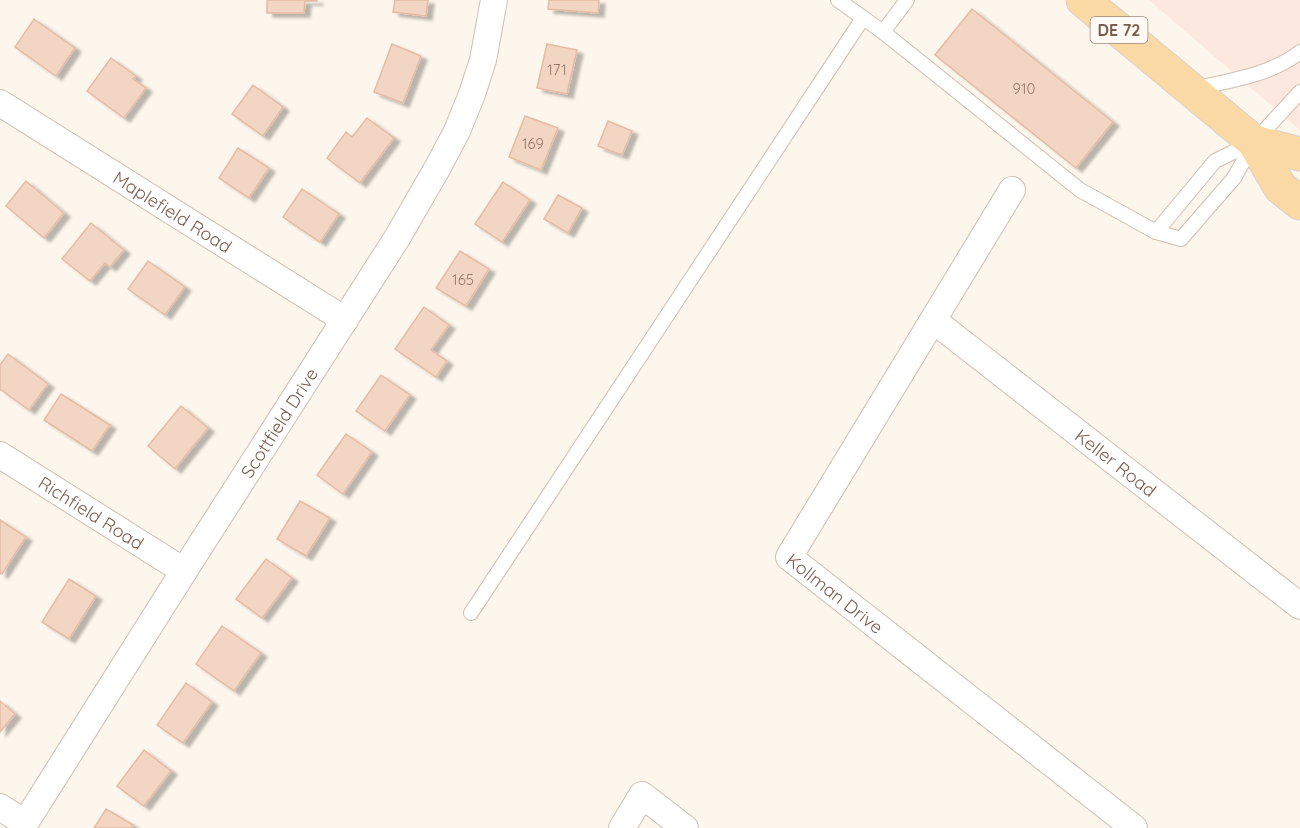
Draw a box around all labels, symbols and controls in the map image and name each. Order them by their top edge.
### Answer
road number: DE 72 [1090,17,1148,43]
house number: 171 [547,60,567,79]
house number: 910 [1013,79,1036,98]
house number: 169 [522,134,544,153]
street label: Maplefield Road [109,166,236,258]
house number: 165 [452,270,474,289]
street label: Scottfield Drive [235,363,323,482]
street label: Keller Road [1071,424,1161,501]
street label: Richfield Road [34,471,148,554]
street label: Kollman Drive [782,548,888,638]

